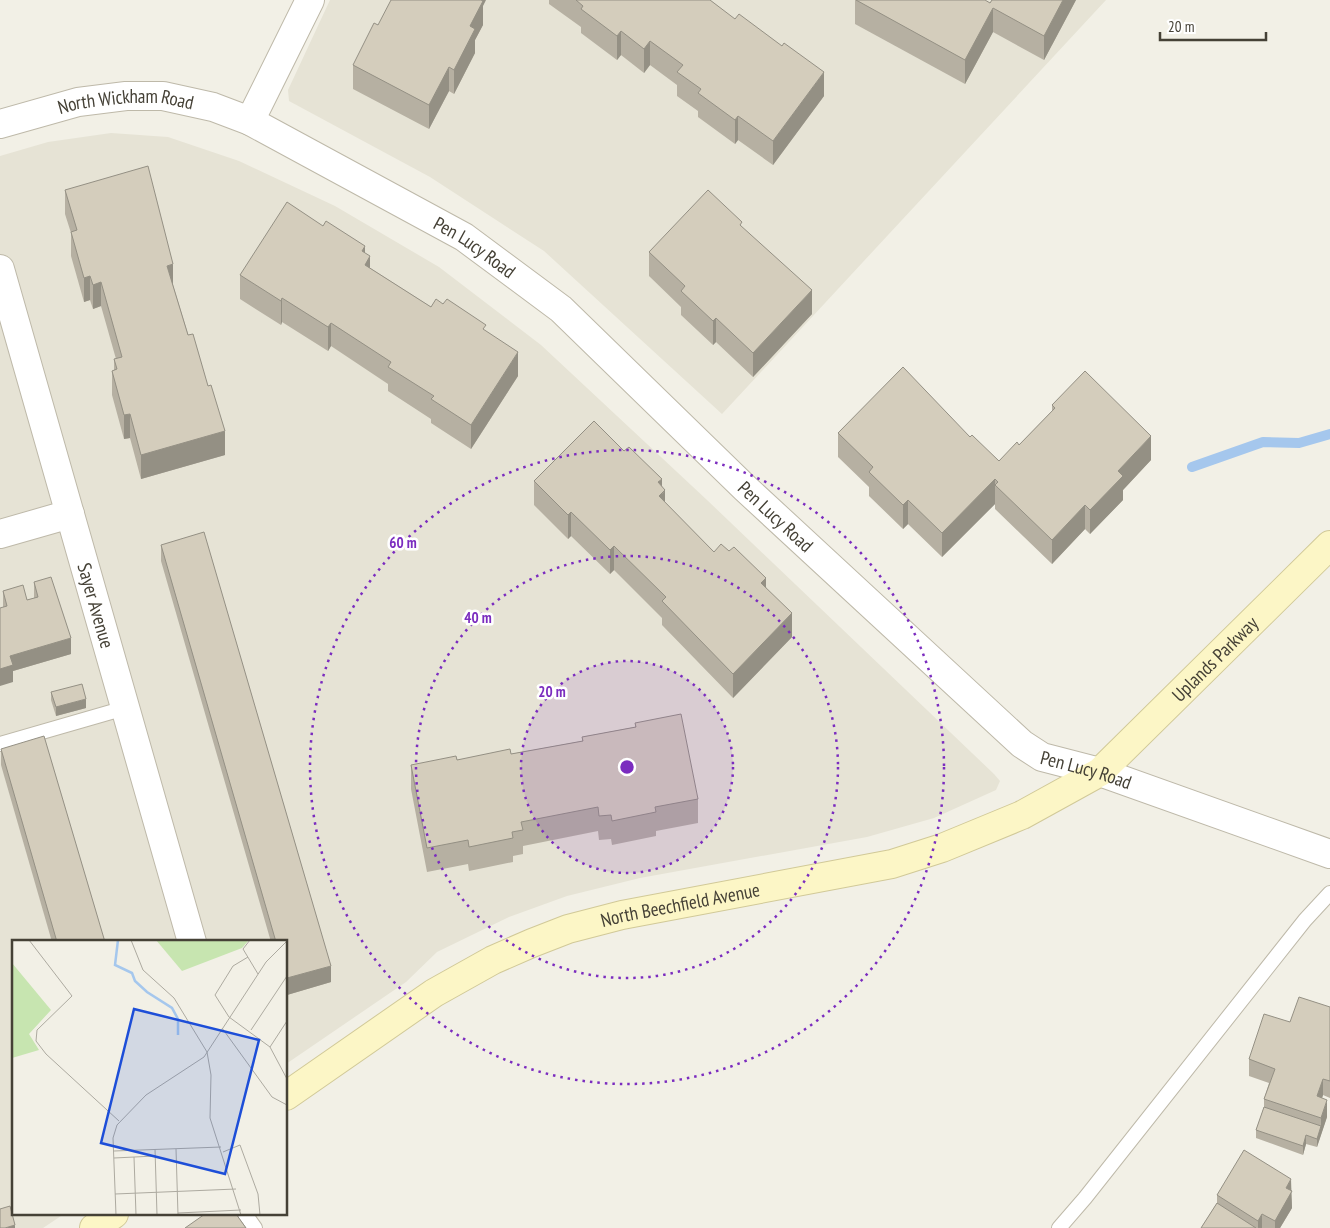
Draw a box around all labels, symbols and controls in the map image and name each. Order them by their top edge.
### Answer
scale bar [1160,10,1266,42]
text: 20 m [1168,17,1194,36]
street label: North Wickham Road [55,84,196,119]
street label: Pen Lucy Road [430,211,520,283]
street label: Pen Lucy Road [733,476,818,557]
text: 60 m [389,533,417,552]
street label: Sayer Avenue [72,560,120,651]
text: 40 m [464,608,492,627]
street label: Uplands Parkway [1167,610,1263,706]
text: 20 m [538,682,566,701]
street label: Pen Lucy Road [1038,745,1135,794]
centre of rings [618,758,636,776]
street label: North Beechfield Avenue [598,877,762,932]
inset map [12,940,288,1216]

